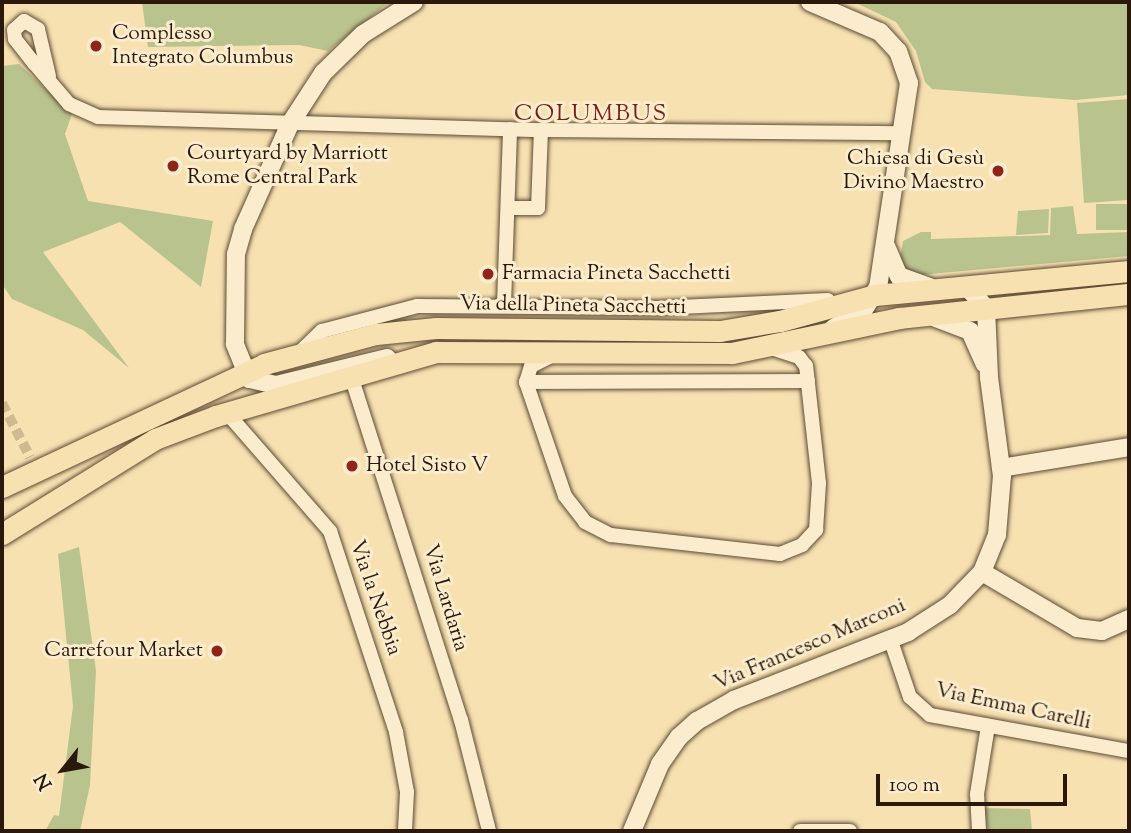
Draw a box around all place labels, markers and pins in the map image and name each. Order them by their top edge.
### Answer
place label: Complesso Integrato Columbus [112,21,293,71]
marker: Complesso Integrato Columbus [86,36,106,56]
place label: Courtyard by Marriott Rome Central Park [187,141,388,191]
place label: Chiesa di Gesù Divino Maestro [843,146,984,196]
marker: Courtyard by Marriott Rome Central Park [165,158,181,174]
marker: Chiesa di Gesù Divino Maestro [990,163,1006,179]
place label: Farmacia Pineta Sacchetti [502,261,731,287]
marker: Farmacia Pineta Sacchetti [480,266,496,282]
place label: Hotel Sisto V [366,453,488,479]
marker: Hotel Sisto V [344,458,360,474]
place label: Carrefour Market [44,638,203,664]
marker: Carrefour Market [209,643,225,659]

